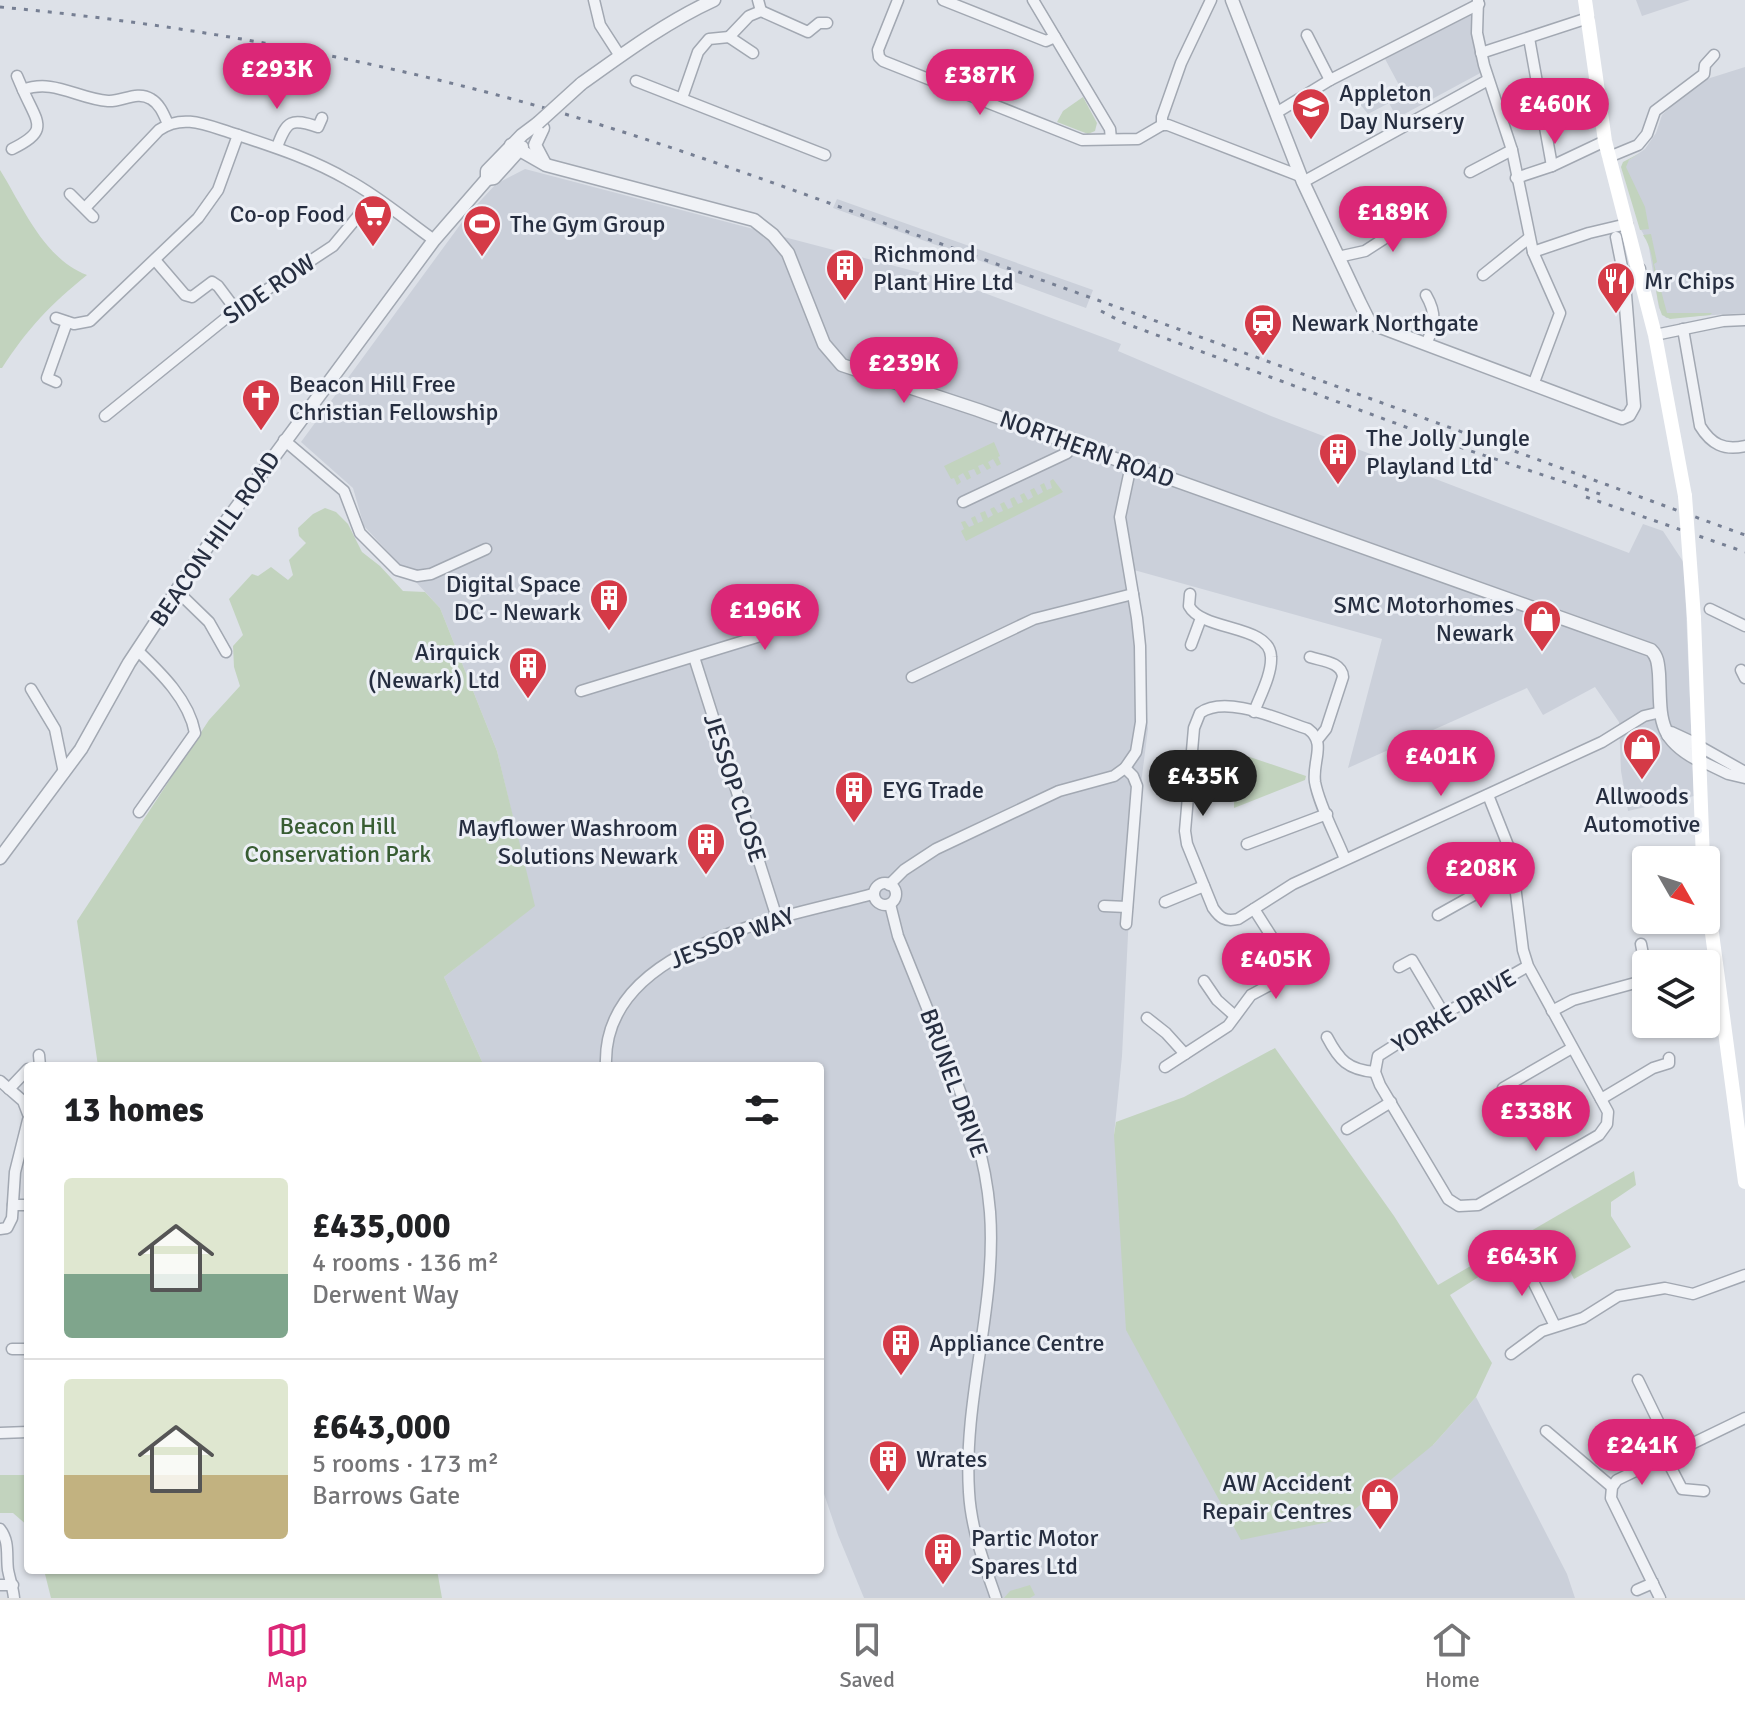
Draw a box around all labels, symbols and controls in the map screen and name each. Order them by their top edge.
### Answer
pin: £293K [221,43,333,111]
pin: £387K [924,49,1036,117]
text: £293K [241,53,313,85]
text: £387K [944,59,1016,91]
place label: Appleton Day Nursery [1339,78,1464,136]
pin: £460K [1499,78,1611,146]
school or university icon: Appleton Day Nursery [1290,86,1332,141]
text: £460K [1519,88,1591,120]
pin: £189K [1337,186,1449,254]
supermarket icon: Co-op Food [352,193,394,248]
text: £189K [1357,196,1429,228]
place label: Co-op Food [230,199,345,229]
sports icon: The Gym Group [461,203,503,258]
place label: The Gym Group [510,209,665,239]
place label: Richmond Plant Hire Ltd [873,239,1014,297]
street label: SIDE ROW [217,247,321,331]
building icon: Richmond Plant Hire Ltd [824,247,866,302]
restaurant icon: Mr Chips [1595,260,1637,315]
place label: Mr Chips [1644,266,1735,296]
station icon: Newark Northgate [1242,302,1284,357]
place label: Newark Northgate [1291,308,1479,338]
pin: £239K [848,337,960,405]
text: £239K [868,347,940,379]
place label: Beacon Hill Free Christian Fellowship [289,369,498,427]
church icon: Beacon Hill Free Christian Fellowship [240,377,282,432]
street label: NORTHERN ROAD [996,404,1178,494]
place label: The Jolly Jungle Playland Ltd [1366,423,1530,481]
building icon: The Jolly Jungle Playland Ltd [1317,431,1359,486]
street label: BEACON HILL ROAD [143,446,287,632]
place label: Digital Space DC - Newark [446,569,581,627]
building icon: Digital Space DC - Newark [588,577,630,632]
pin: £196K [709,584,821,652]
place label: SMC Motorhomes Newark [1333,590,1514,648]
text: £196K [729,594,801,626]
shop icon: SMC Motorhomes Newark [1521,598,1563,653]
place label: Airquick (Newark) Ltd [368,637,500,695]
building icon: Airquick (Newark) Ltd [507,645,549,700]
street label: JESSOP CLOSE [697,710,773,866]
shop icon: Allwoods Automotive [1621,726,1663,781]
pin: £401K [1385,730,1497,798]
text: £401K [1405,740,1477,772]
pin: £435K [1147,750,1259,818]
text: £435K [1167,760,1239,792]
building icon: EYG Trade [833,769,875,824]
place label: EYG Trade [882,775,984,805]
place label: Allwoods Automotive [1583,781,1701,839]
park label: Beacon Hill Conservation Park [245,811,431,869]
place label: Mayflower Washroom Solutions Newark [457,813,678,871]
building icon: Mayflower Washroom Solutions Newark [685,821,727,876]
pin: £208K [1425,842,1537,910]
north arrow [1632,846,1720,934]
map controls [1632,846,1720,1038]
text: £208K [1445,852,1517,884]
street label: JESSOP WAY [666,901,798,975]
pin: £405K [1220,933,1332,1001]
text: £405K [1240,943,1312,975]
button: layers [1632,950,1720,1038]
street label: YORKE DRIVE [1387,962,1521,1060]
street label: BRUNEL DRIVE [913,1004,995,1162]
pin: £338K [1480,1085,1592,1153]
icon: filters [740,1088,784,1132]
text: 13 homes [64,1089,204,1131]
text: £338K [1500,1095,1572,1127]
text: £435,000 [312,1205,451,1247]
icon: home [128,1210,224,1306]
pin: £643K [1466,1230,1578,1298]
text: £643K [1486,1240,1558,1272]
text: 4 rooms · 136 m² [312,1247,499,1279]
text: Derwent Way [312,1279,459,1311]
building icon: Appliance Centre [880,1322,922,1377]
place label: Appliance Centre [929,1328,1104,1358]
text: £643,000 [312,1406,451,1448]
icon: home [128,1411,224,1507]
pin: £241K [1586,1419,1698,1487]
text: £241K [1606,1429,1678,1461]
building icon: Wrates [867,1438,909,1493]
place label: Wrates [916,1444,987,1474]
text: 5 rooms · 173 m² [312,1448,499,1480]
place label: AW Accident Repair Centres [1202,1468,1352,1526]
shop icon: AW Accident Repair Centres [1359,1476,1401,1531]
text: Barrows Gate [312,1480,460,1512]
place label: Partic Motor Spares Ltd [971,1523,1099,1581]
building icon: Partic Motor Spares Ltd [922,1531,964,1586]
tab: Map [265,1618,309,1693]
tab: Saved [839,1618,895,1693]
tab: Home [1425,1618,1480,1693]

